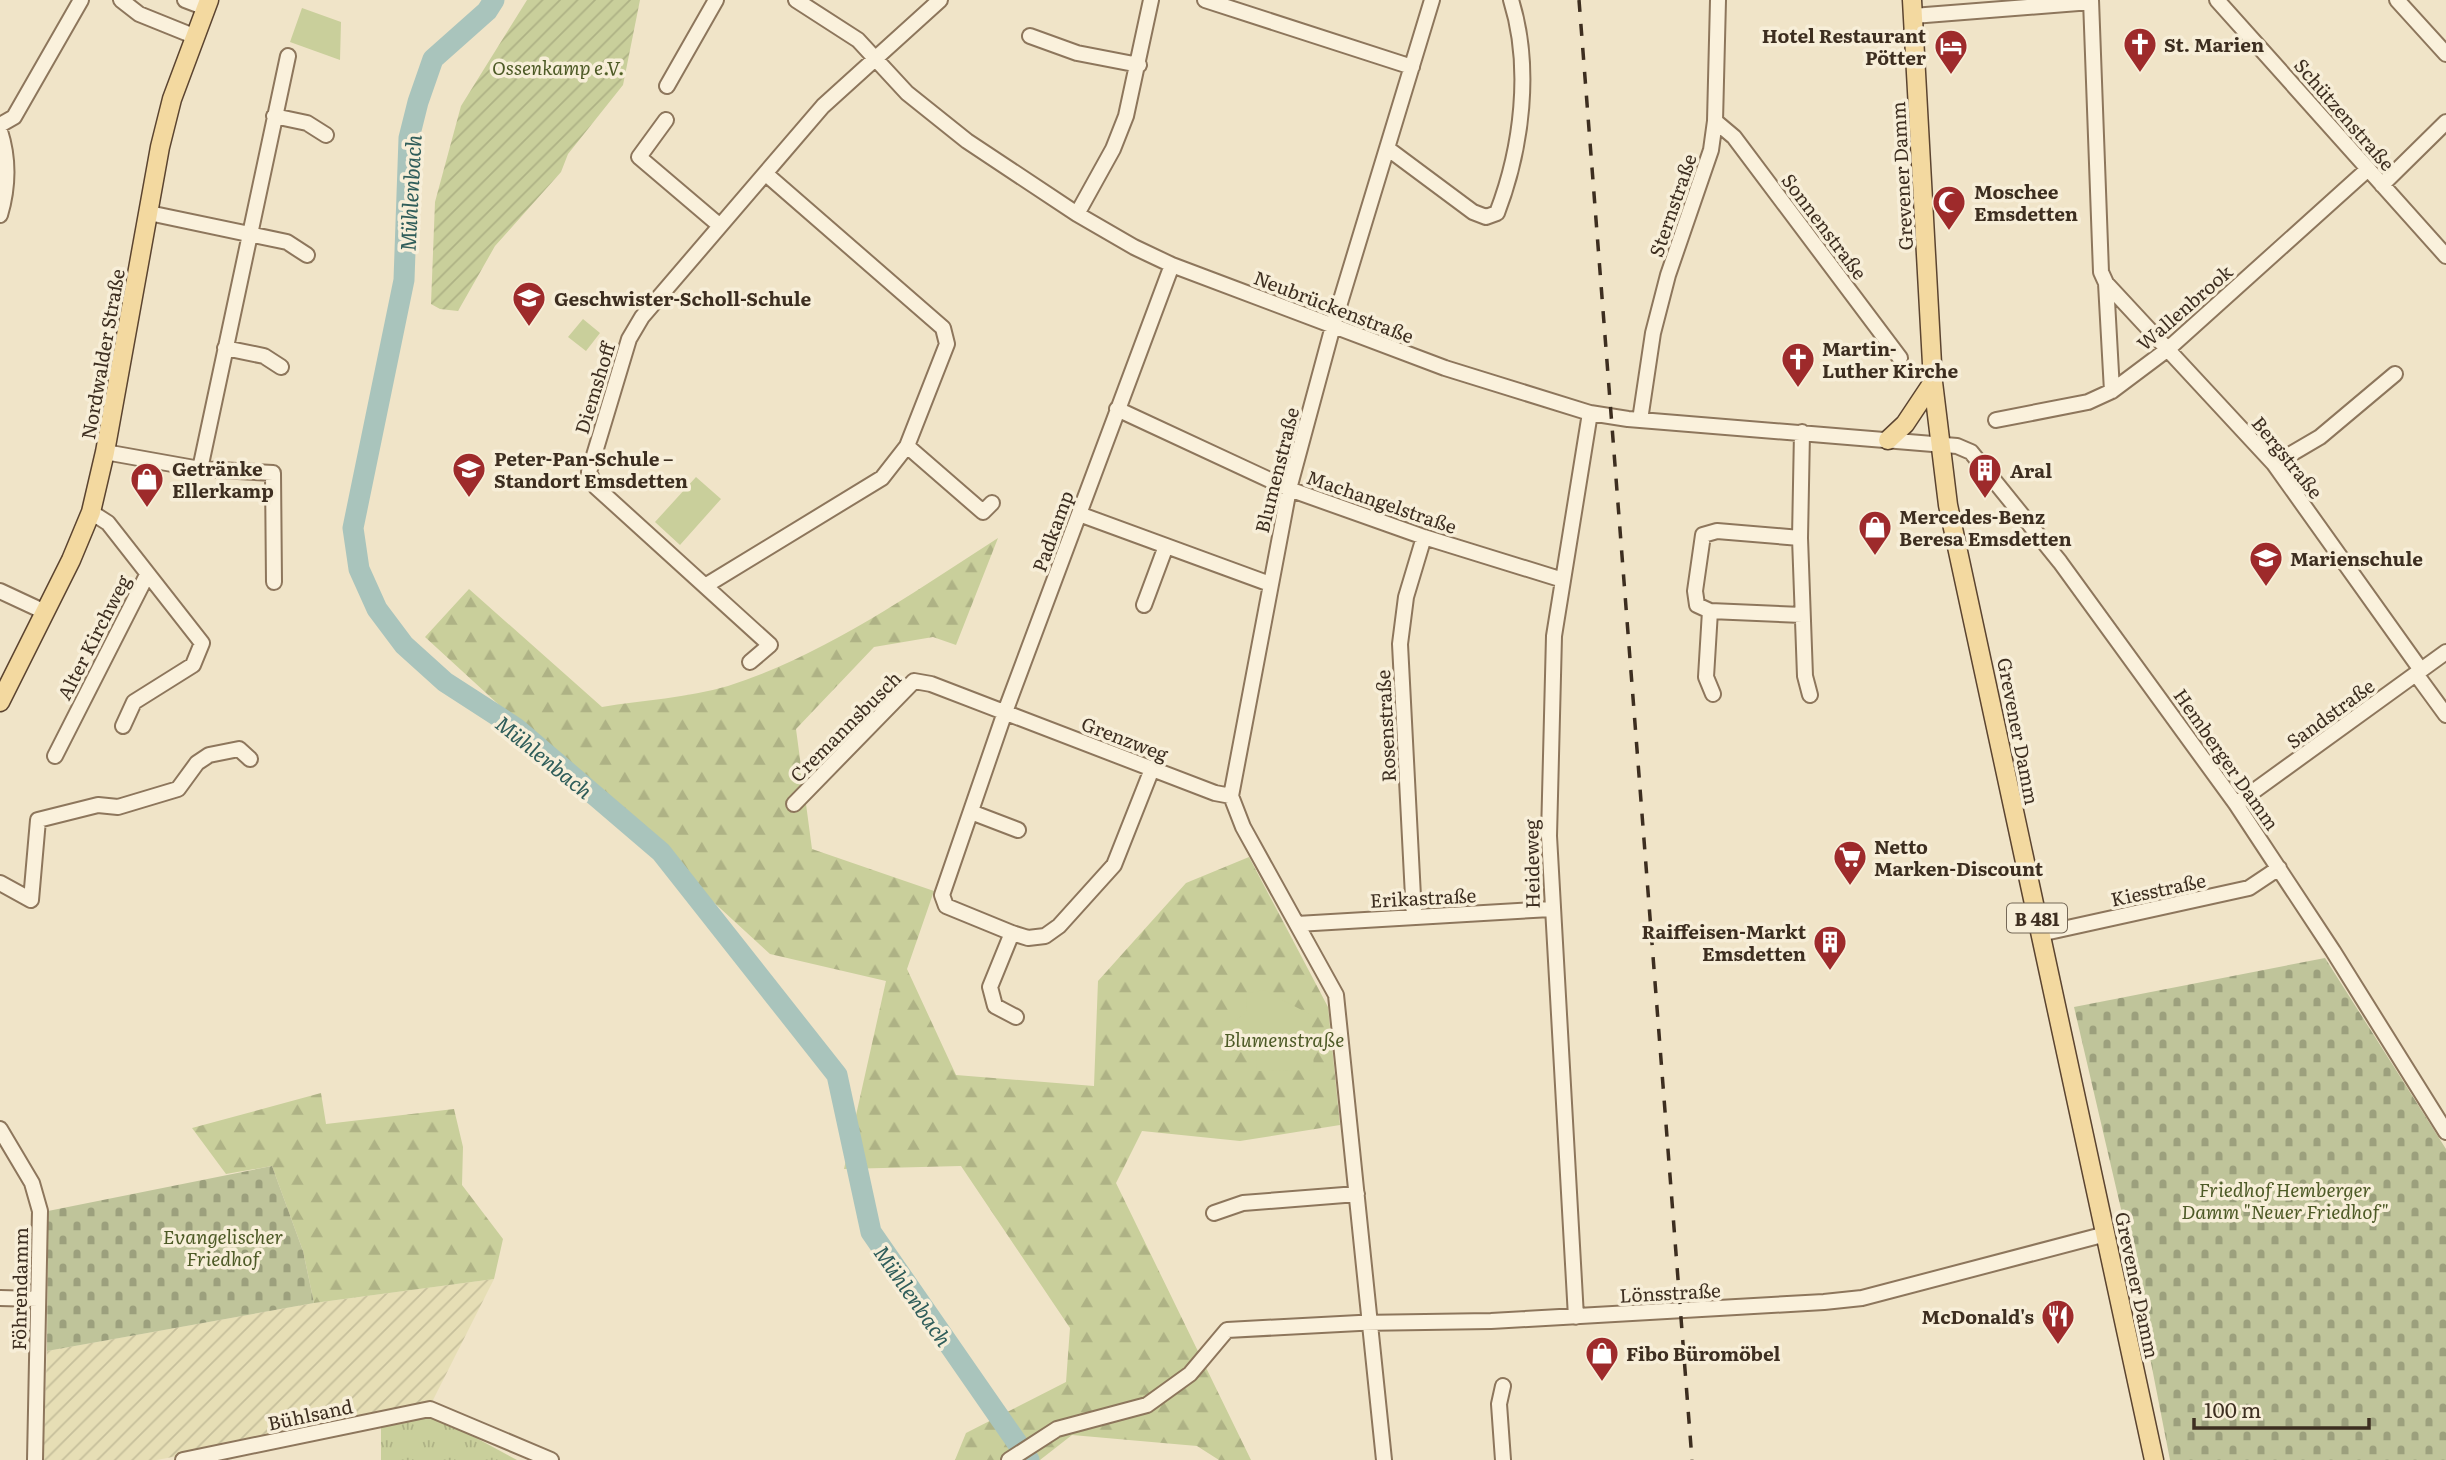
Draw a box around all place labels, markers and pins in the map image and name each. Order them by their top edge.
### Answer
place label: Hotel Restaurant Pötter [1762,21,1927,71]
church icon: St. Marien [2121,25,2159,74]
hotel icon: Hotel Restaurant Pötter [1932,27,1970,76]
place label: St. Marien [2164,30,2264,58]
place label: Moschee Emsdetten [1974,177,2078,227]
mosque icon: Moschee Emsdetten [1930,183,1968,232]
school or university icon: Geschwister-Scholl-Schule [510,279,548,328]
place label: Geschwister-Scholl-Schule [554,284,812,312]
place label: Martin- Luther Kirche [1822,334,1959,384]
church icon: Martin- Luther Kirche [1779,340,1817,389]
place label: Peter-Pan-Schule – Standort Emsdetten [494,444,688,494]
school or university icon: Peter-Pan-Schule – Standort Emsdetten [450,450,488,499]
building icon: Aral [1966,451,2004,500]
place label: Getränke Ellerkamp [172,454,274,504]
place label: Aral [2010,456,2052,484]
shop icon: Getränke Ellerkamp [128,460,166,509]
place label: Mercedes-Benz Beresa Emsdetten [1899,502,2072,552]
shop icon: Mercedes-Benz Beresa Emsdetten [1856,508,1894,557]
school or university icon: Marienschule [2247,539,2285,588]
place label: Marienschule [2290,544,2423,572]
place label: Netto Marken-Discount [1874,832,2044,882]
supermarket icon: Netto Marken-Discount [1831,838,1869,887]
place label: Raiffeisen-Markt Emsdetten [1641,917,1807,967]
building icon: Raiffeisen-Markt Emsdetten [1811,923,1849,972]
restaurant icon: McDonald's [2039,1297,2077,1346]
place label: McDonald's [1922,1302,2034,1330]
shop icon: Fibo Büromöbel [1583,1334,1621,1383]
place label: Fibo Büromöbel [1626,1339,1780,1367]

